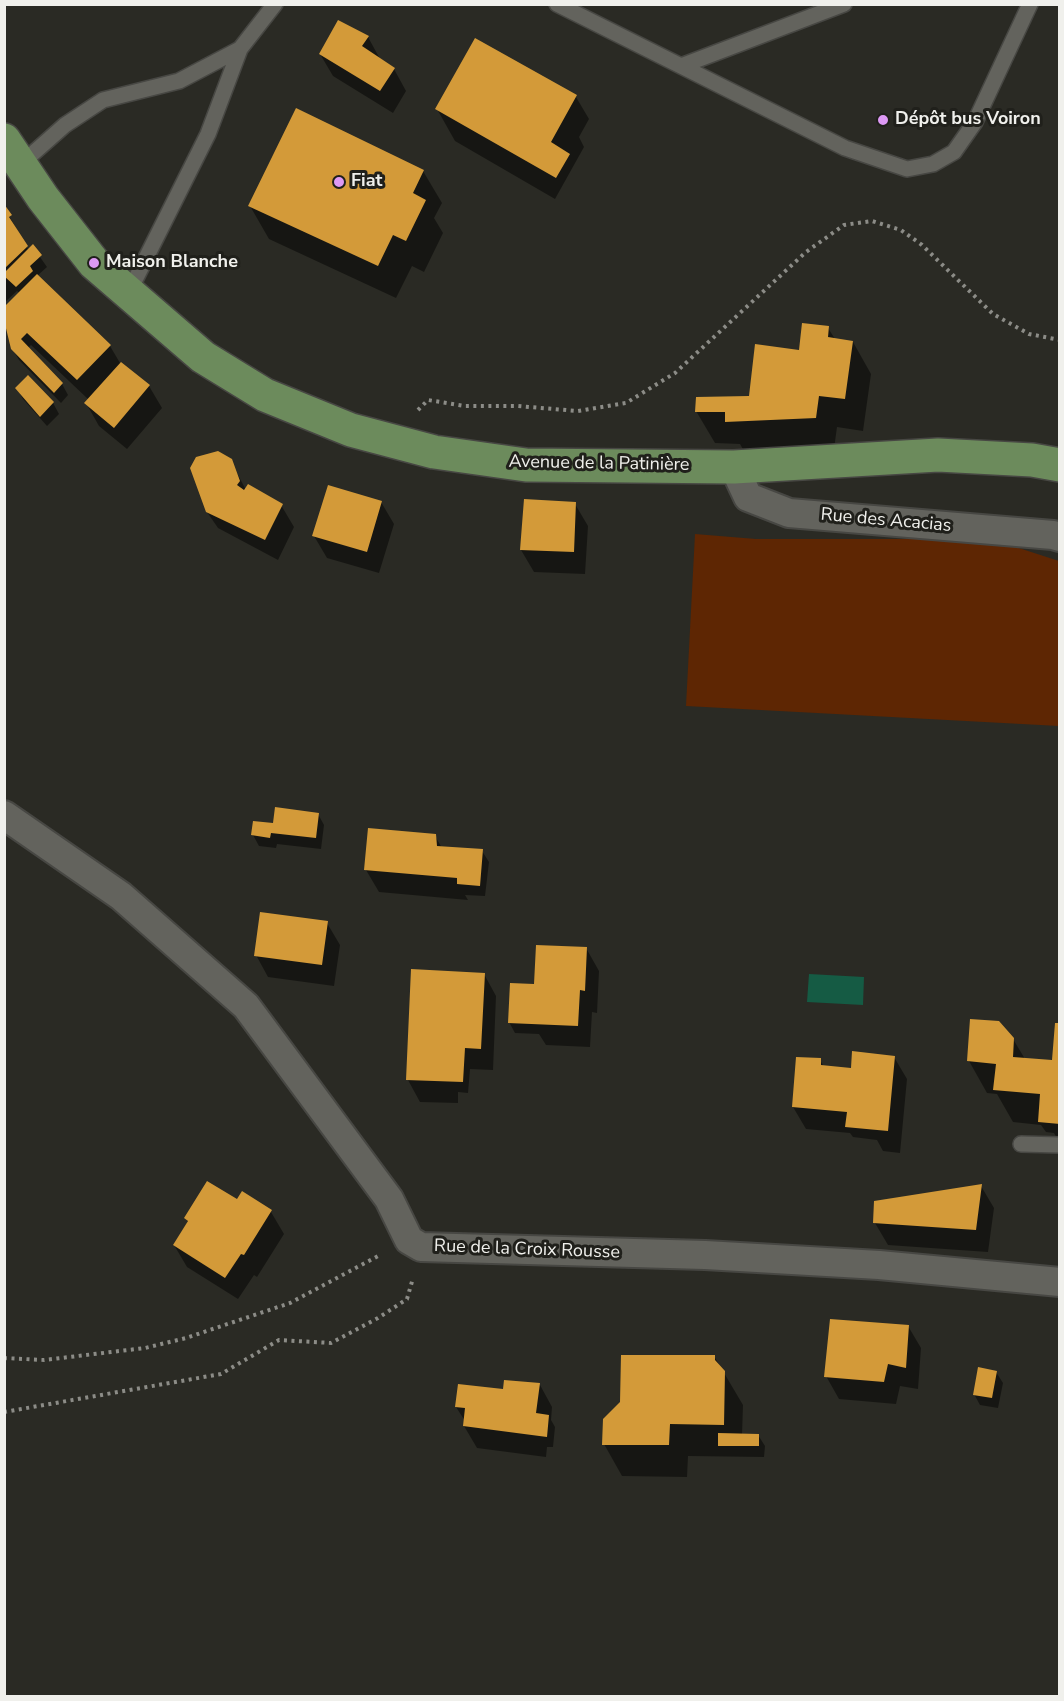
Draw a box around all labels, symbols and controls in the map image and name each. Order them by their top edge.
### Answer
place label: Dépôt bus Voiron [895,109,1041,131]
marker: Dépôt bus Voiron [876,113,890,127]
place label: Fiat [351,171,382,193]
marker: Fiat [332,175,346,189]
place label: Maison Blanche [106,252,238,274]
marker: Maison Blanche [87,256,101,270]
street label: Avenue de la Patinière [508,452,690,476]
street label: Rue des Acacias [820,505,952,537]
street label: Rue de la Croix Rousse [434,1236,620,1264]

